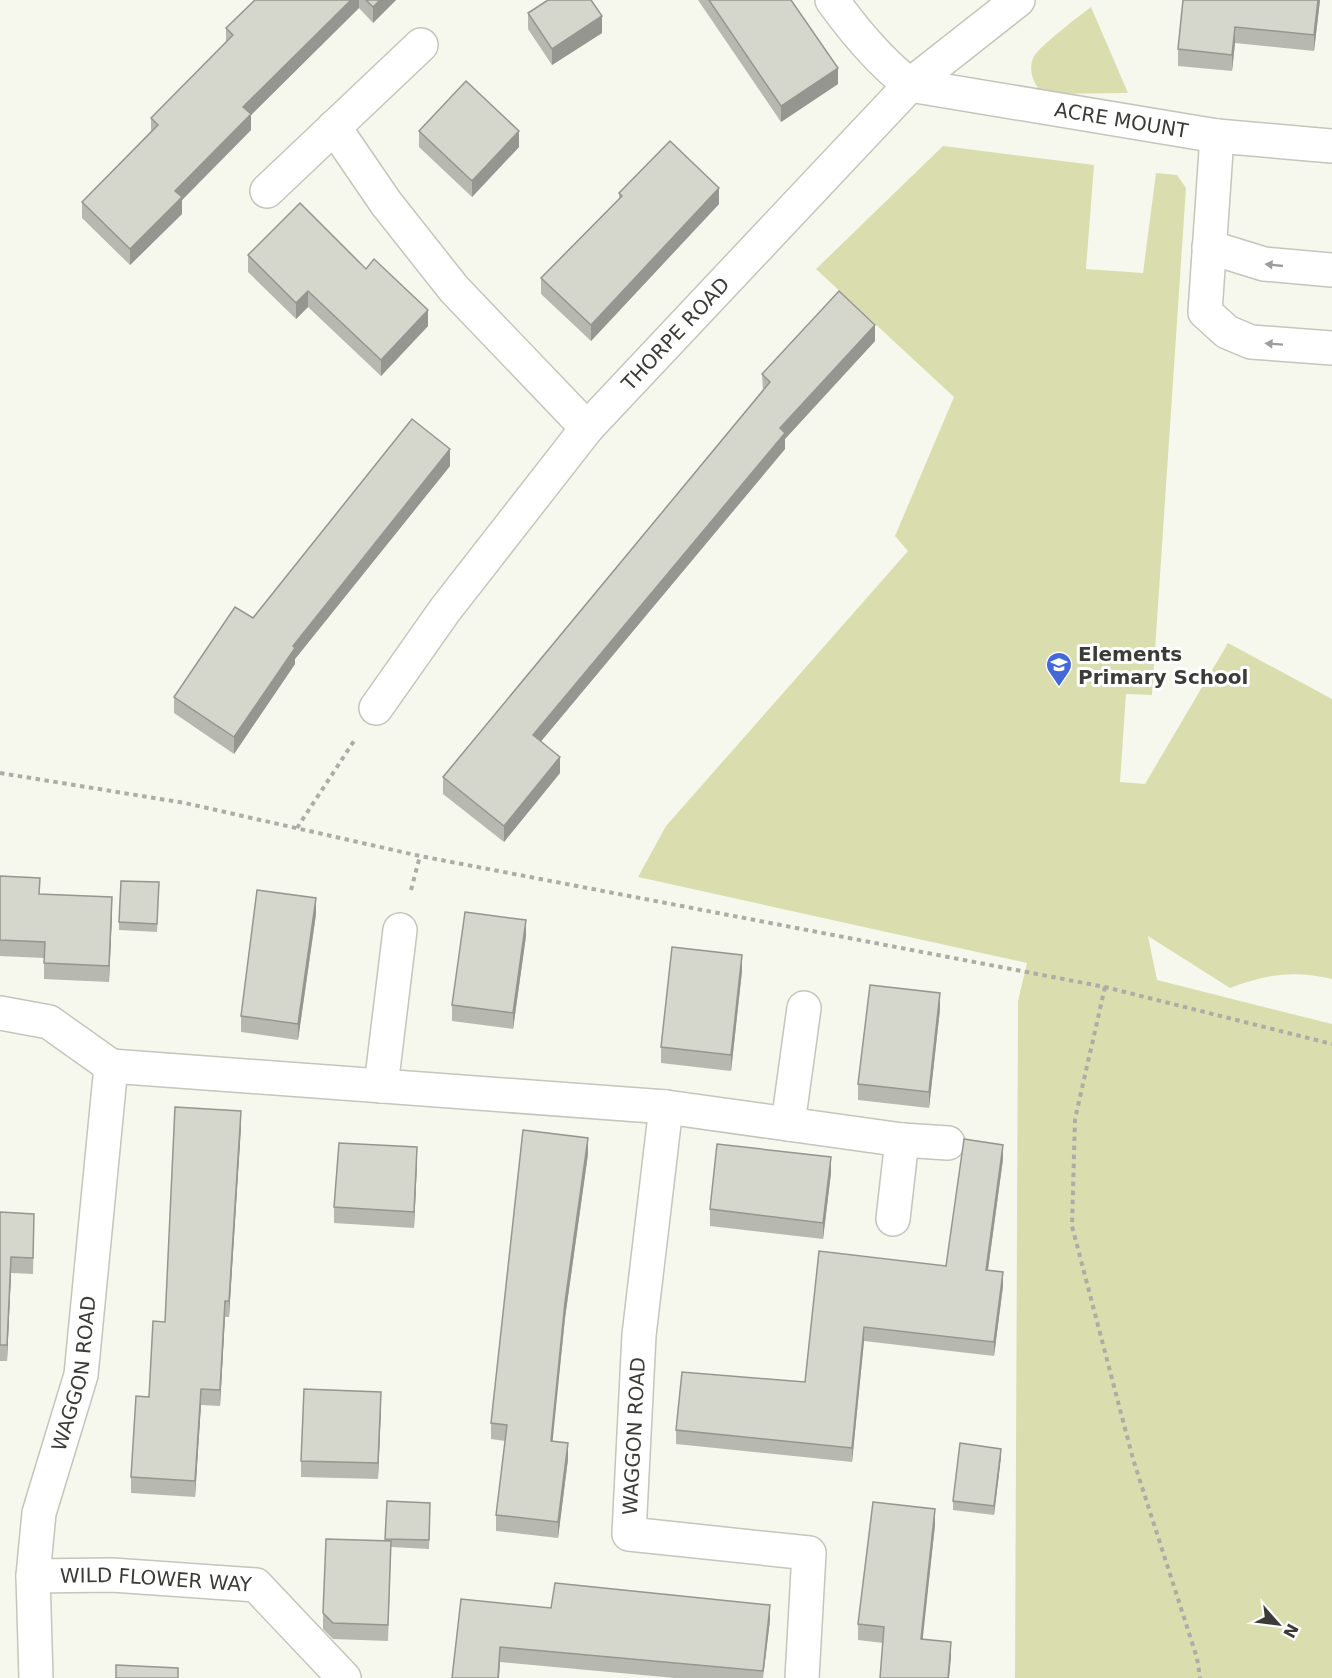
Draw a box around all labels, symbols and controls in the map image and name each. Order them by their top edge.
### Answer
street label: ACRE MOUNT [1053,97,1191,143]
one-way arrow [1264,260,1283,270]
street label: THORPE ROAD [616,272,735,396]
one-way arrow [1264,339,1283,349]
place label: Elements Primary School [1078,642,1248,689]
school or university icon: Elements Primary School [1044,650,1074,688]
street label: WAGGON ROAD [47,1295,101,1454]
street label: WAGGON ROAD [618,1356,650,1516]
street label: WILD FLOWER WAY [60,1563,253,1597]
north arrow [1248,1594,1308,1654]
text: N [1279,1620,1302,1641]

